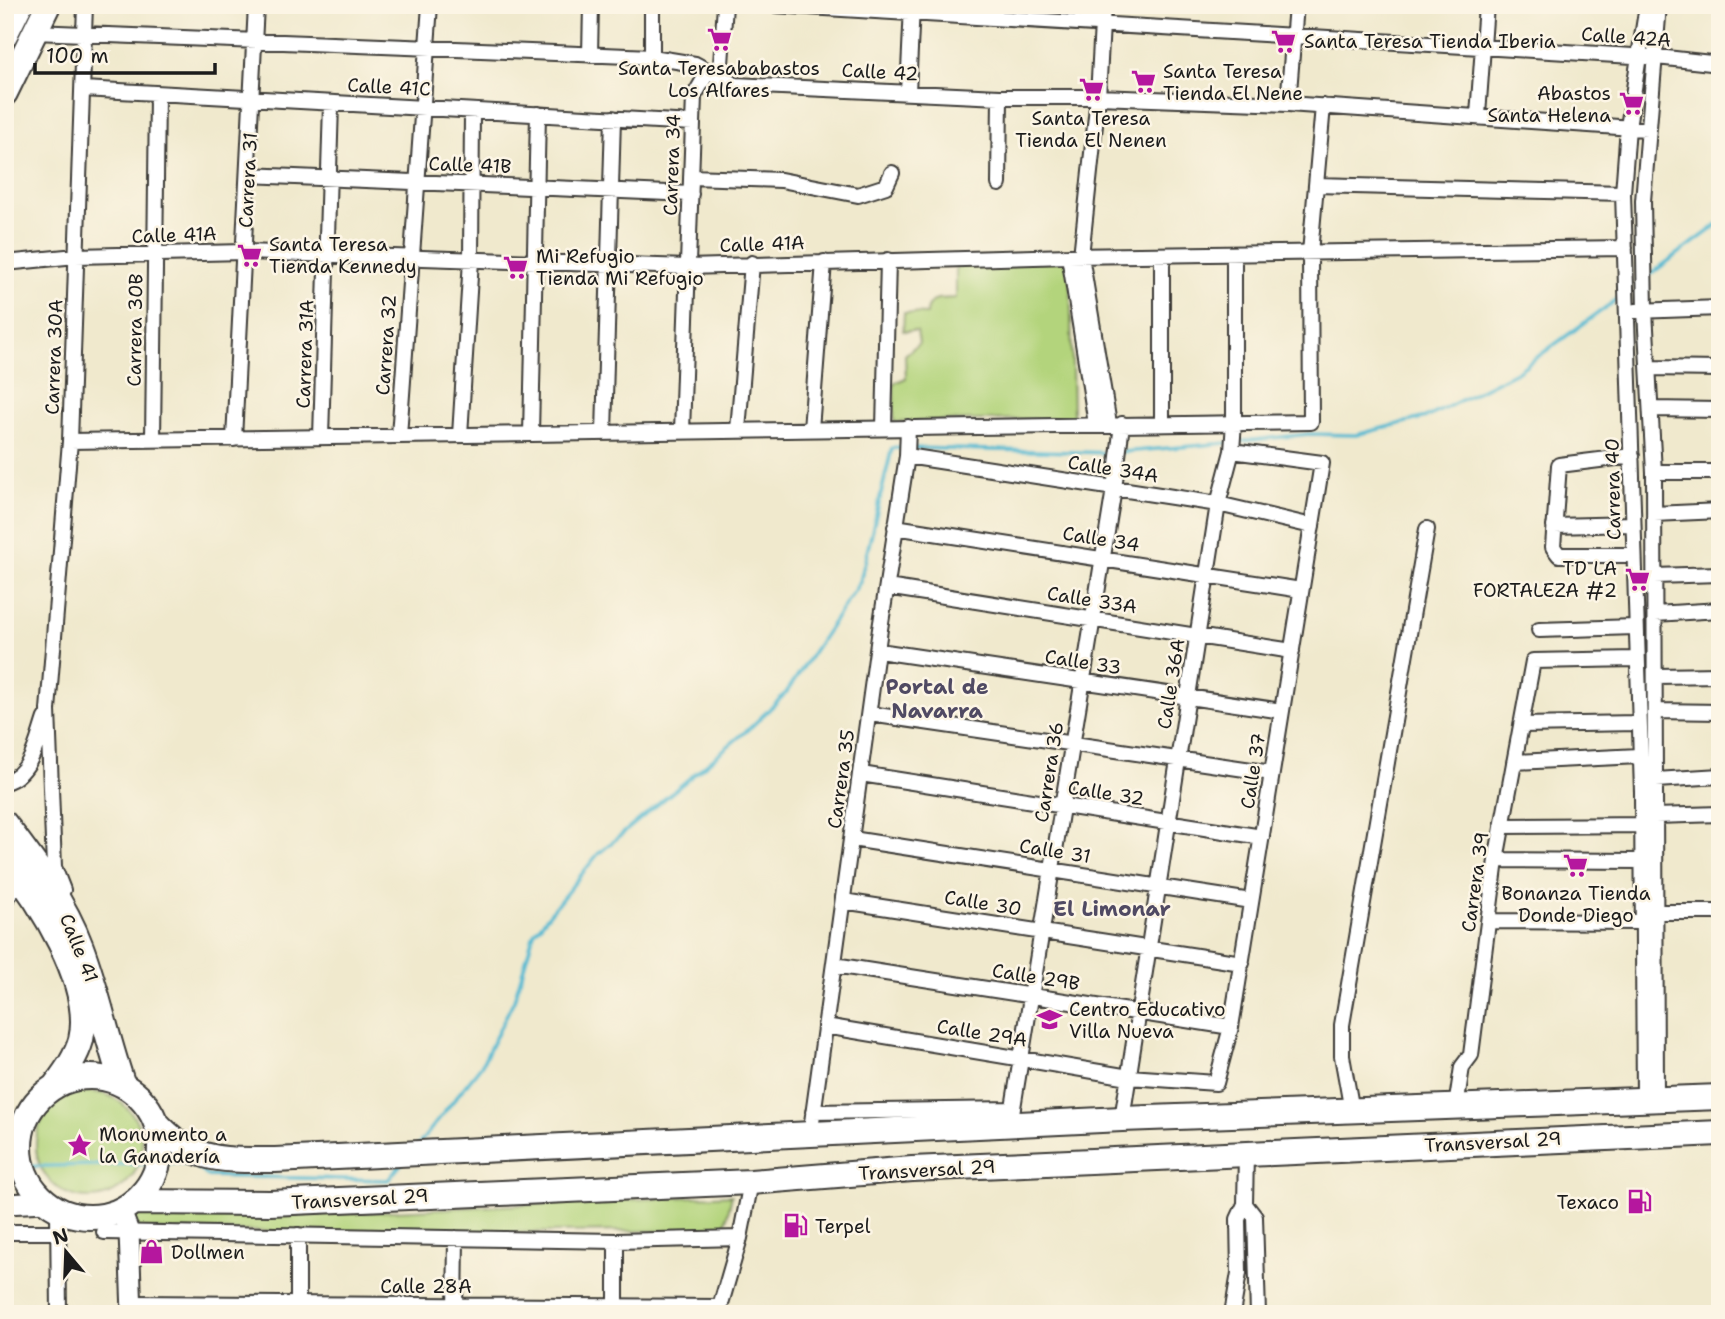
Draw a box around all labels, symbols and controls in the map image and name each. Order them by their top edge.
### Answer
street label: Calle 42A [1580,21,1672,53]
supermarket icon: Santa Teresababastos Los Alfares [705,26,733,54]
supermarket icon: Santa Teresa Tienda Iberia [1270,27,1298,55]
place label: Santa Teresa Tienda Iberia [1304,29,1556,54]
scale bar [35,32,215,76]
text: 100 m [46,42,109,70]
place label: Santa Teresababastos Los Alfares [618,56,820,103]
street label: Calle 42 [841,58,919,86]
place label: Santa Teresa Tienda El Nene [1163,59,1303,106]
supermarket icon: Santa Teresa Tienda El Nene [1129,68,1157,96]
street label: Calle 41C [347,72,431,102]
supermarket icon: Santa Teresa Tienda El Nenen [1077,76,1105,104]
place label: Abastos Santa Helena [1487,81,1611,128]
supermarket icon: Abastos Santa Helena [1617,90,1645,118]
place label: Santa Teresa Tienda El Nenen [1015,106,1167,153]
street label: Carrera 34 [658,114,686,216]
street label: Carrera 31 [233,131,263,229]
street label: Calle 41B [428,151,512,179]
street label: Calle 41A [131,221,217,249]
street label: Calle 41A [719,230,805,258]
place label: Santa Teresa Tienda Kennedy [269,232,417,279]
supermarket icon: Santa Teresa Tienda Kennedy [235,241,263,269]
place label: Mi Refugio Tienda Mi Refugio [536,244,704,291]
supermarket icon: Mi Refugio Tienda Mi Refugio [502,253,530,281]
street label: Carrera 30B [122,273,148,387]
street label: Carrera 32 [370,294,402,396]
street label: Carrera 30A [39,299,69,415]
street label: Carrera 31A [291,299,319,409]
street label: Carrera 40 [1600,438,1626,540]
street label: Calle 34A [1066,450,1160,489]
street label: Calle 34 [1061,521,1141,557]
place label: TD LA FORTALEZA #2 [1473,556,1617,603]
supermarket icon: TD LA FORTALEZA #2 [1623,565,1651,593]
street label: Calle 33A [1045,581,1139,619]
street label: Calle 36A [1152,637,1191,731]
street label: Calle 33 [1043,644,1123,680]
district label: Portal de Navarra [886,673,988,725]
street label: Carrera 36 [1029,720,1069,824]
street label: Carrera 35 [822,728,860,830]
street label: Calle 37 [1235,731,1271,811]
street label: Calle 32 [1066,775,1146,811]
street label: Carrera 39 [1456,830,1494,934]
street label: Calle 31 [1018,833,1092,869]
supermarket icon: Bonanza Tienda Donde Diego [1562,851,1590,879]
place label: Bonanza Tienda Donde Diego [1501,881,1651,928]
street label: Calle 30 [943,885,1023,921]
district label: El Limonar [1053,895,1171,923]
street label: Calle 41 [54,910,104,986]
street label: Calle 29B [990,958,1082,996]
place label: Centro Educativo Villa Nueva [1069,997,1226,1044]
school or university icon: Centro Educativo Villa Nueva [1035,1006,1063,1034]
street label: Calle 29A [935,1014,1029,1052]
place label: Monumento a la Ganadería [99,1122,227,1169]
street label: Transversal 29 [1424,1126,1562,1158]
place icon: Monumento a la Ganadería [65,1131,93,1159]
street label: Transversal 29 [858,1154,996,1186]
street label: Transversal 29 [291,1183,429,1215]
fuel station icon: Texaco [1625,1188,1653,1216]
place label: Texaco [1557,1190,1619,1215]
fuel station icon: Terpel [781,1212,809,1240]
place label: Terpel [815,1214,871,1239]
north arrow [32,1218,102,1288]
text: N [49,1222,72,1251]
shop icon: Dollmen [137,1238,165,1266]
place label: Dollmen [171,1240,245,1265]
street label: Calle 28A [380,1274,472,1299]

